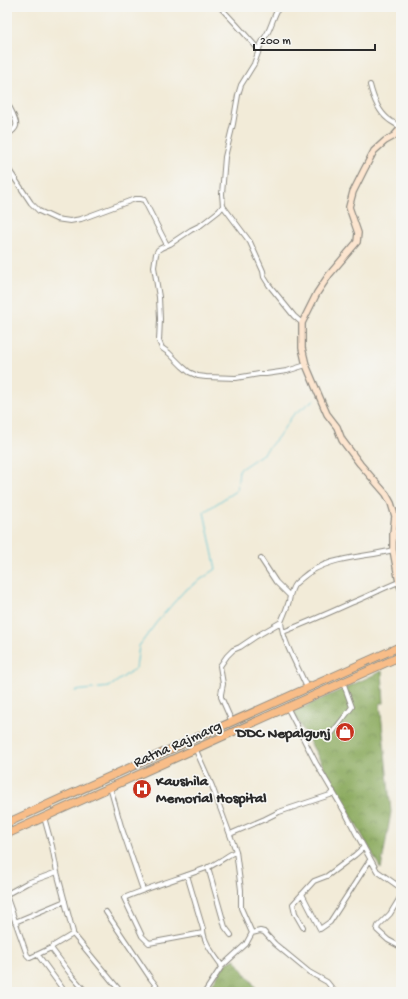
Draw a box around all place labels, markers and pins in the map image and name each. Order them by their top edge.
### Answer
shop icon: DDC Nepalgunj [334,721,356,743]
place label: DDC Nepalgunj [234,725,331,743]
place label: Kaushila Memorial Hospital [155,773,267,808]
hospital icon: Kaushila Memorial Hospital [131,778,153,800]

